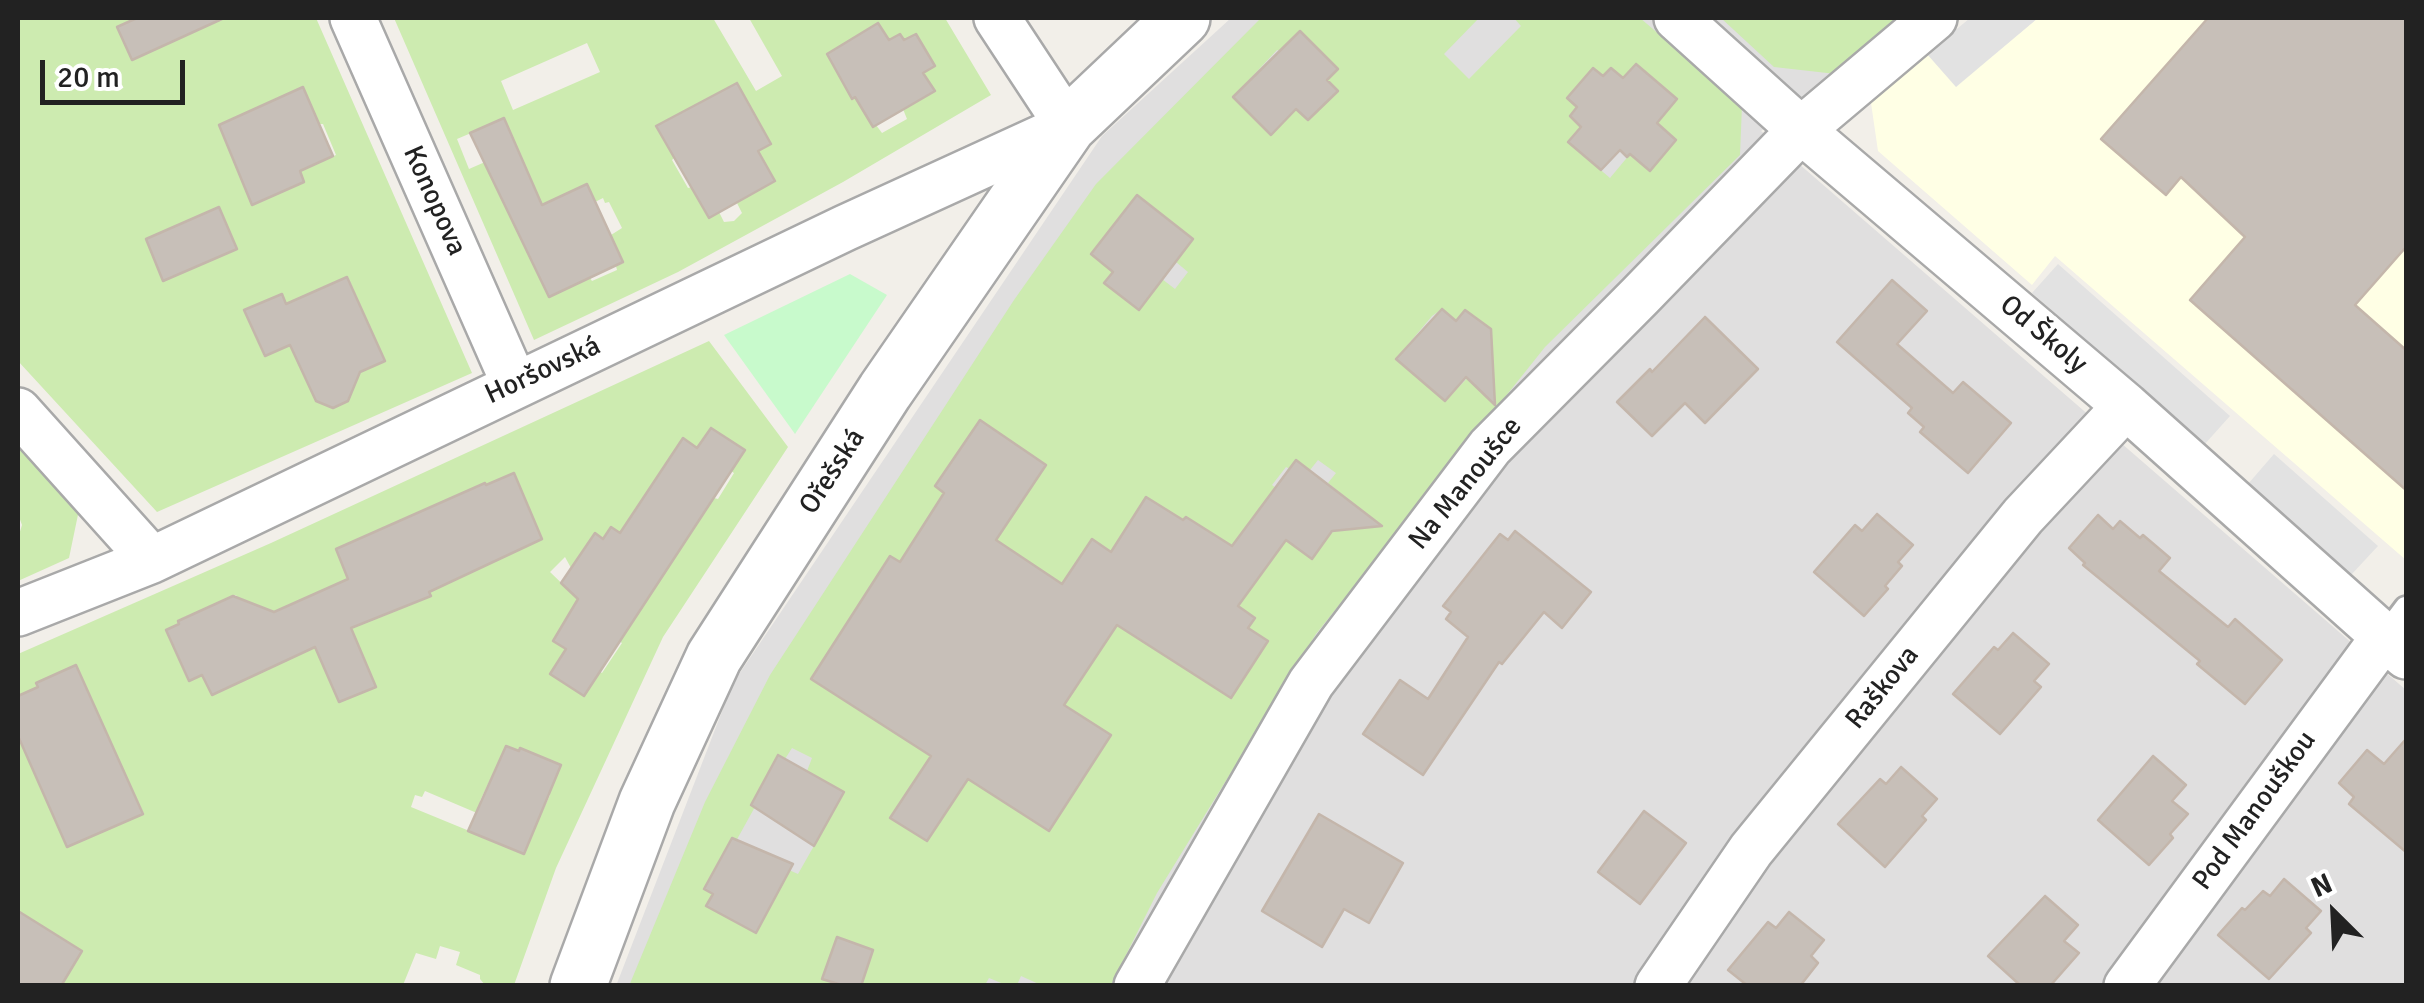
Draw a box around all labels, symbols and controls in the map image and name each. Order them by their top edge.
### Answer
scale bar [45,40,190,102]
text: 20 m [57,59,120,96]
street label: Konopova [395,141,473,261]
street label: Od Školy [1992,289,2094,381]
street label: Horšovská [480,330,606,412]
street label: Na Manoušce [1402,411,1530,557]
street label: Ořešská [793,423,873,521]
street label: Raškova [1839,639,1927,737]
street label: Pod Manouškou [2186,725,2324,897]
north arrow [2284,863,2384,963]
text: N [2306,866,2338,905]

